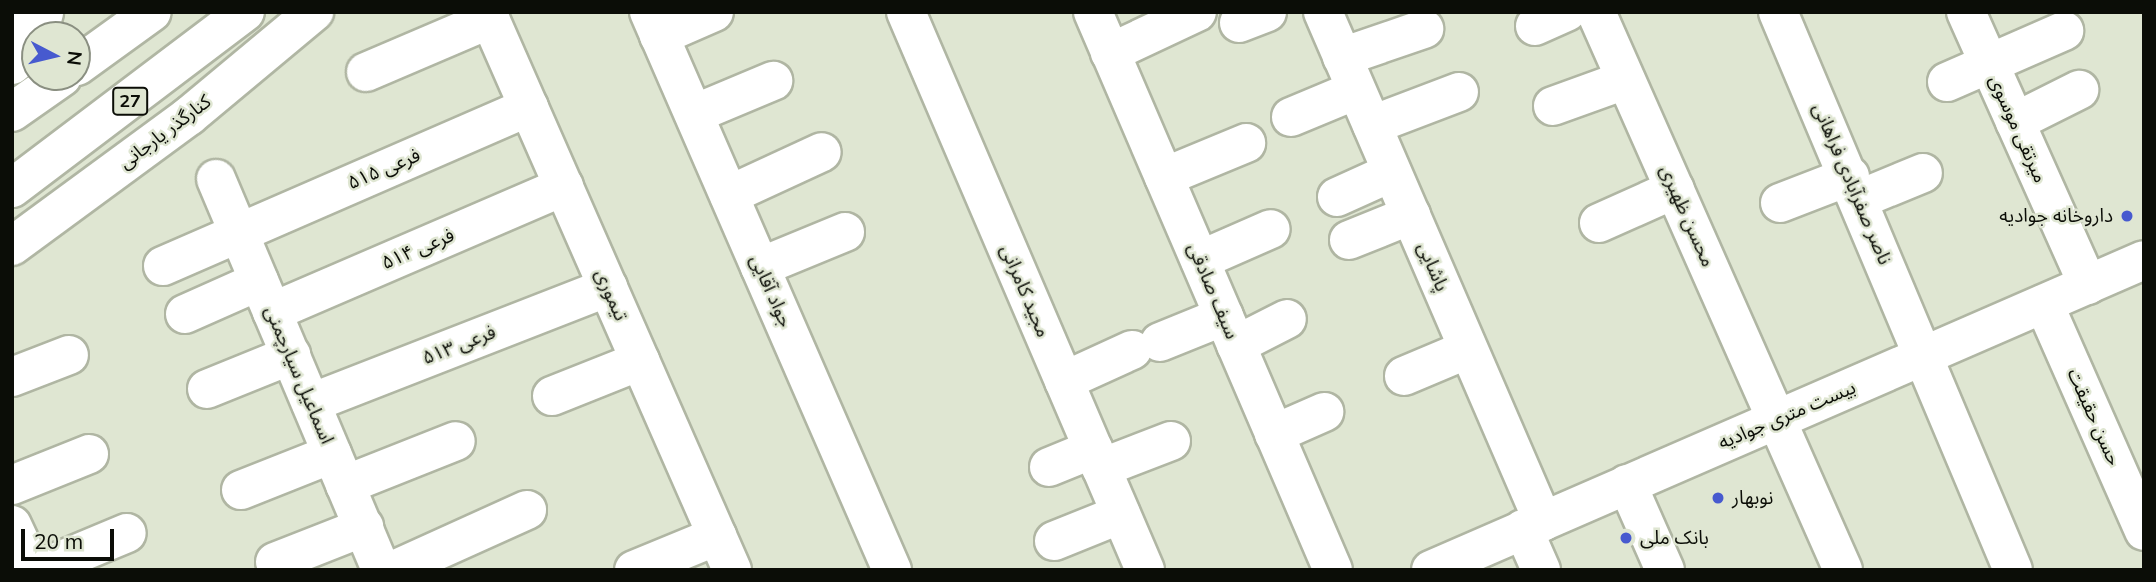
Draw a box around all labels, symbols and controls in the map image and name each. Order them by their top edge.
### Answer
north arrow [21,21,91,91]
text: N [62,50,88,67]
street label: میرتقی موسوی [1984,72,2052,186]
road number: 27 [111,86,149,116]
street label: کنارگذر یارجانی [115,90,215,174]
street label: ناصر صفرآبادی فراهانی [1808,100,1896,268]
street label: فرعی ۵۱۵ [344,144,424,194]
street label: محسن ظهیری [1654,162,1720,270]
place label: داروخانه جوادیه [1999,205,2113,227]
marker: داروخانه جوادیه [2119,208,2135,224]
street label: فرعی ۵۱۴ [378,224,458,274]
street label: پاشایی [1412,239,1454,295]
street label: سیف صادقی [1183,240,1243,342]
street label: مجید کامرانی [995,241,1055,341]
street label: جواد آقایی [745,251,797,331]
street label: تیموری [590,266,632,324]
street label: اسماعیل سیارچمنی [260,303,338,447]
street label: فرعی ۵۱۳ [419,321,499,369]
street label: حسن حقیقت [2062,365,2126,469]
street label: بیست متری جوادیه [1715,376,1859,454]
place label: نوبهار [1732,487,1773,509]
marker: نوبهار [1710,490,1726,506]
scale bar [24,516,117,560]
place label: بانک ملی [1640,527,1709,549]
text: 20 m [34,528,83,554]
marker: بانک ملی [1618,530,1634,546]

